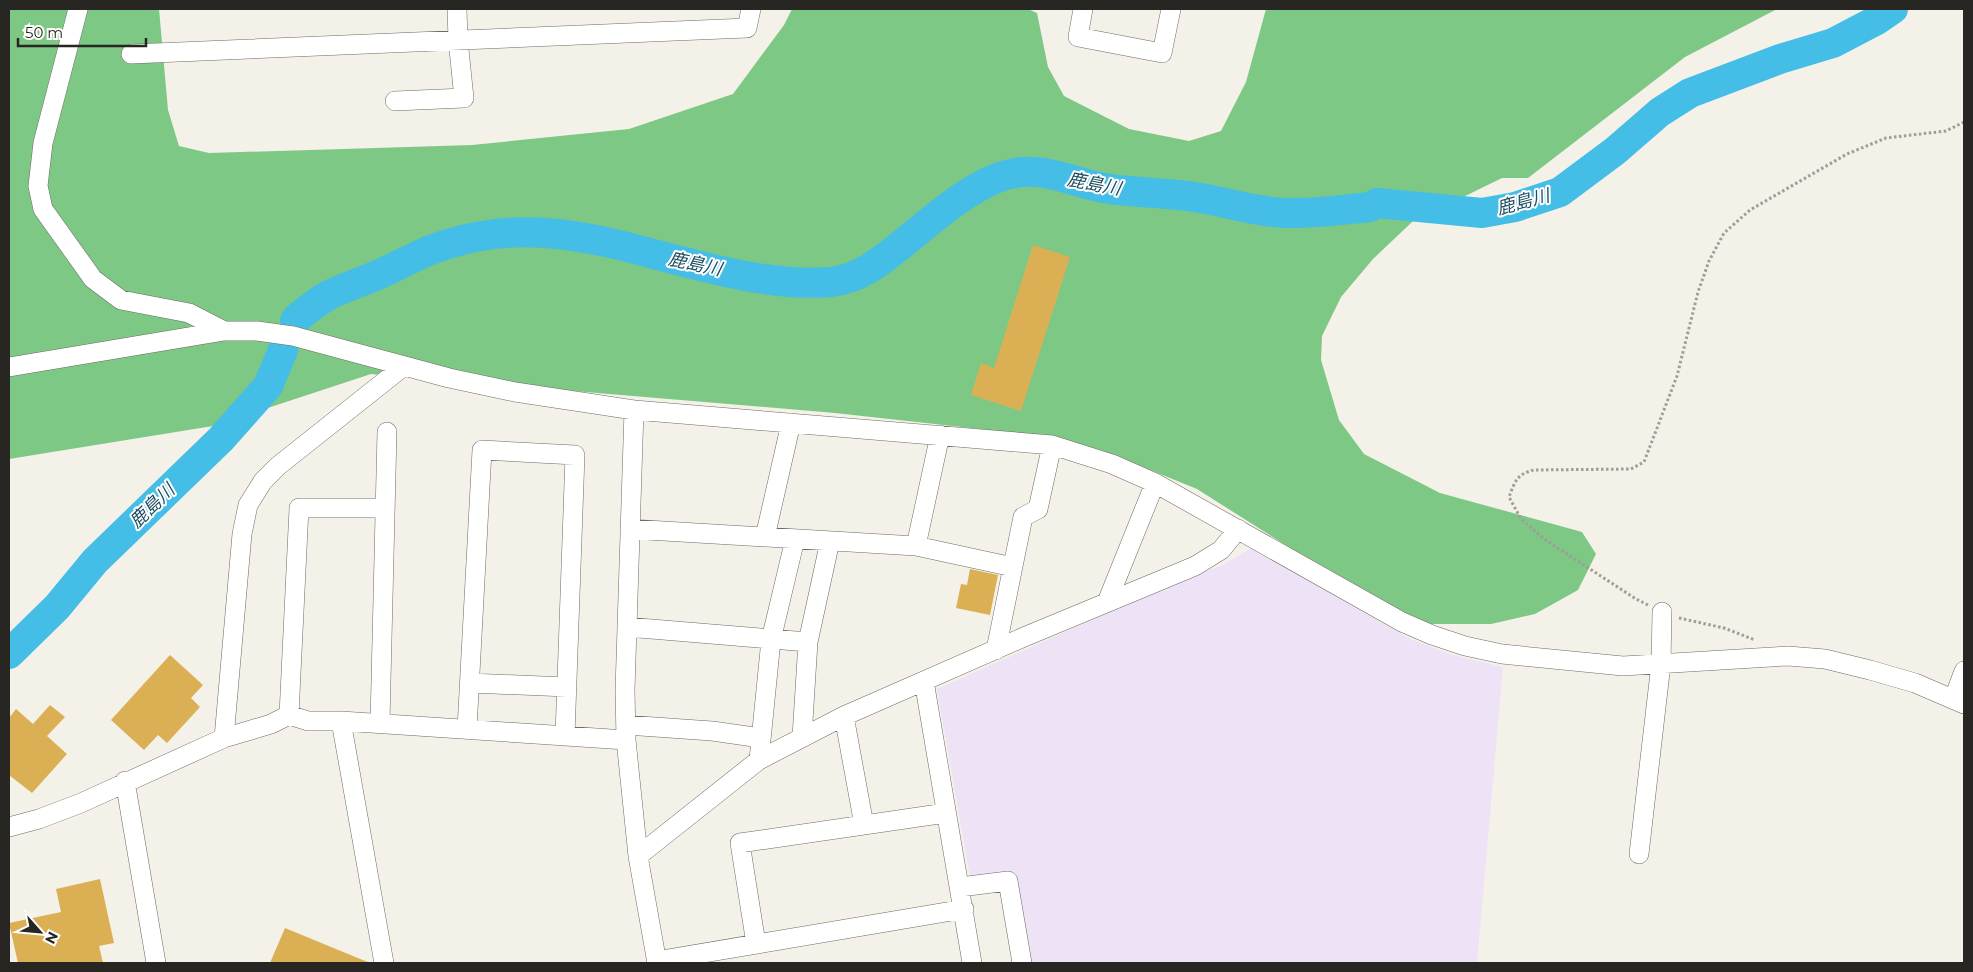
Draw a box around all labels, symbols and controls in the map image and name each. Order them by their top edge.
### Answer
scale bar [18,15,145,47]
text: 50 m [25,23,63,42]
water label: 鹿島川 [1065,168,1125,200]
water label: 鹿島川 [1494,184,1554,220]
water label: 鹿島川 [666,248,726,281]
water label: 鹿島川 [125,478,181,533]
north arrow [15,907,65,957]
text: N [41,929,62,947]

